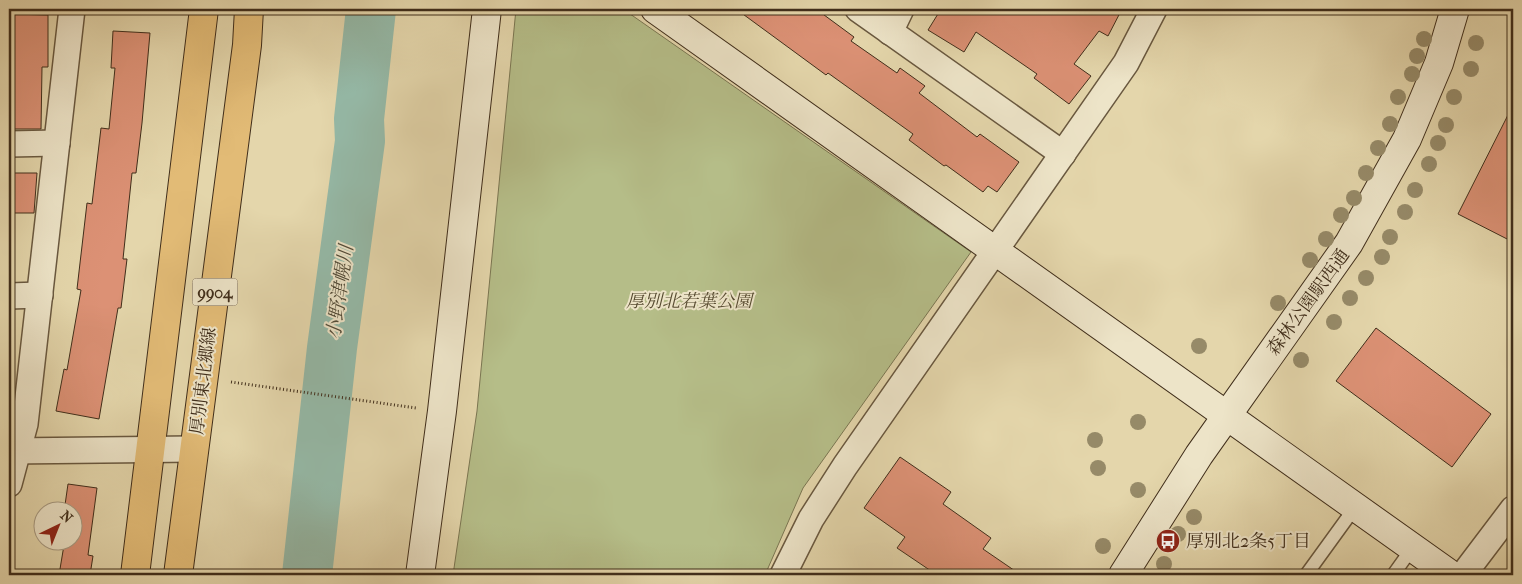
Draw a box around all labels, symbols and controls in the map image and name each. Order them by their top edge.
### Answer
water label: 小野津幌川 [322,242,358,341]
street label: 森林公園駅西通 [1263,245,1354,359]
road number: 9904 [192,278,238,306]
park label: 厚別北若葉公園 [626,291,755,312]
street label: 厚別東北郷線 [186,326,220,436]
north arrow [32,502,82,552]
text: N [57,507,76,527]
bus stop icon: 厚別北2条5丁目 [1155,528,1181,554]
place label: 厚別北2条5丁目 [1186,531,1311,552]

